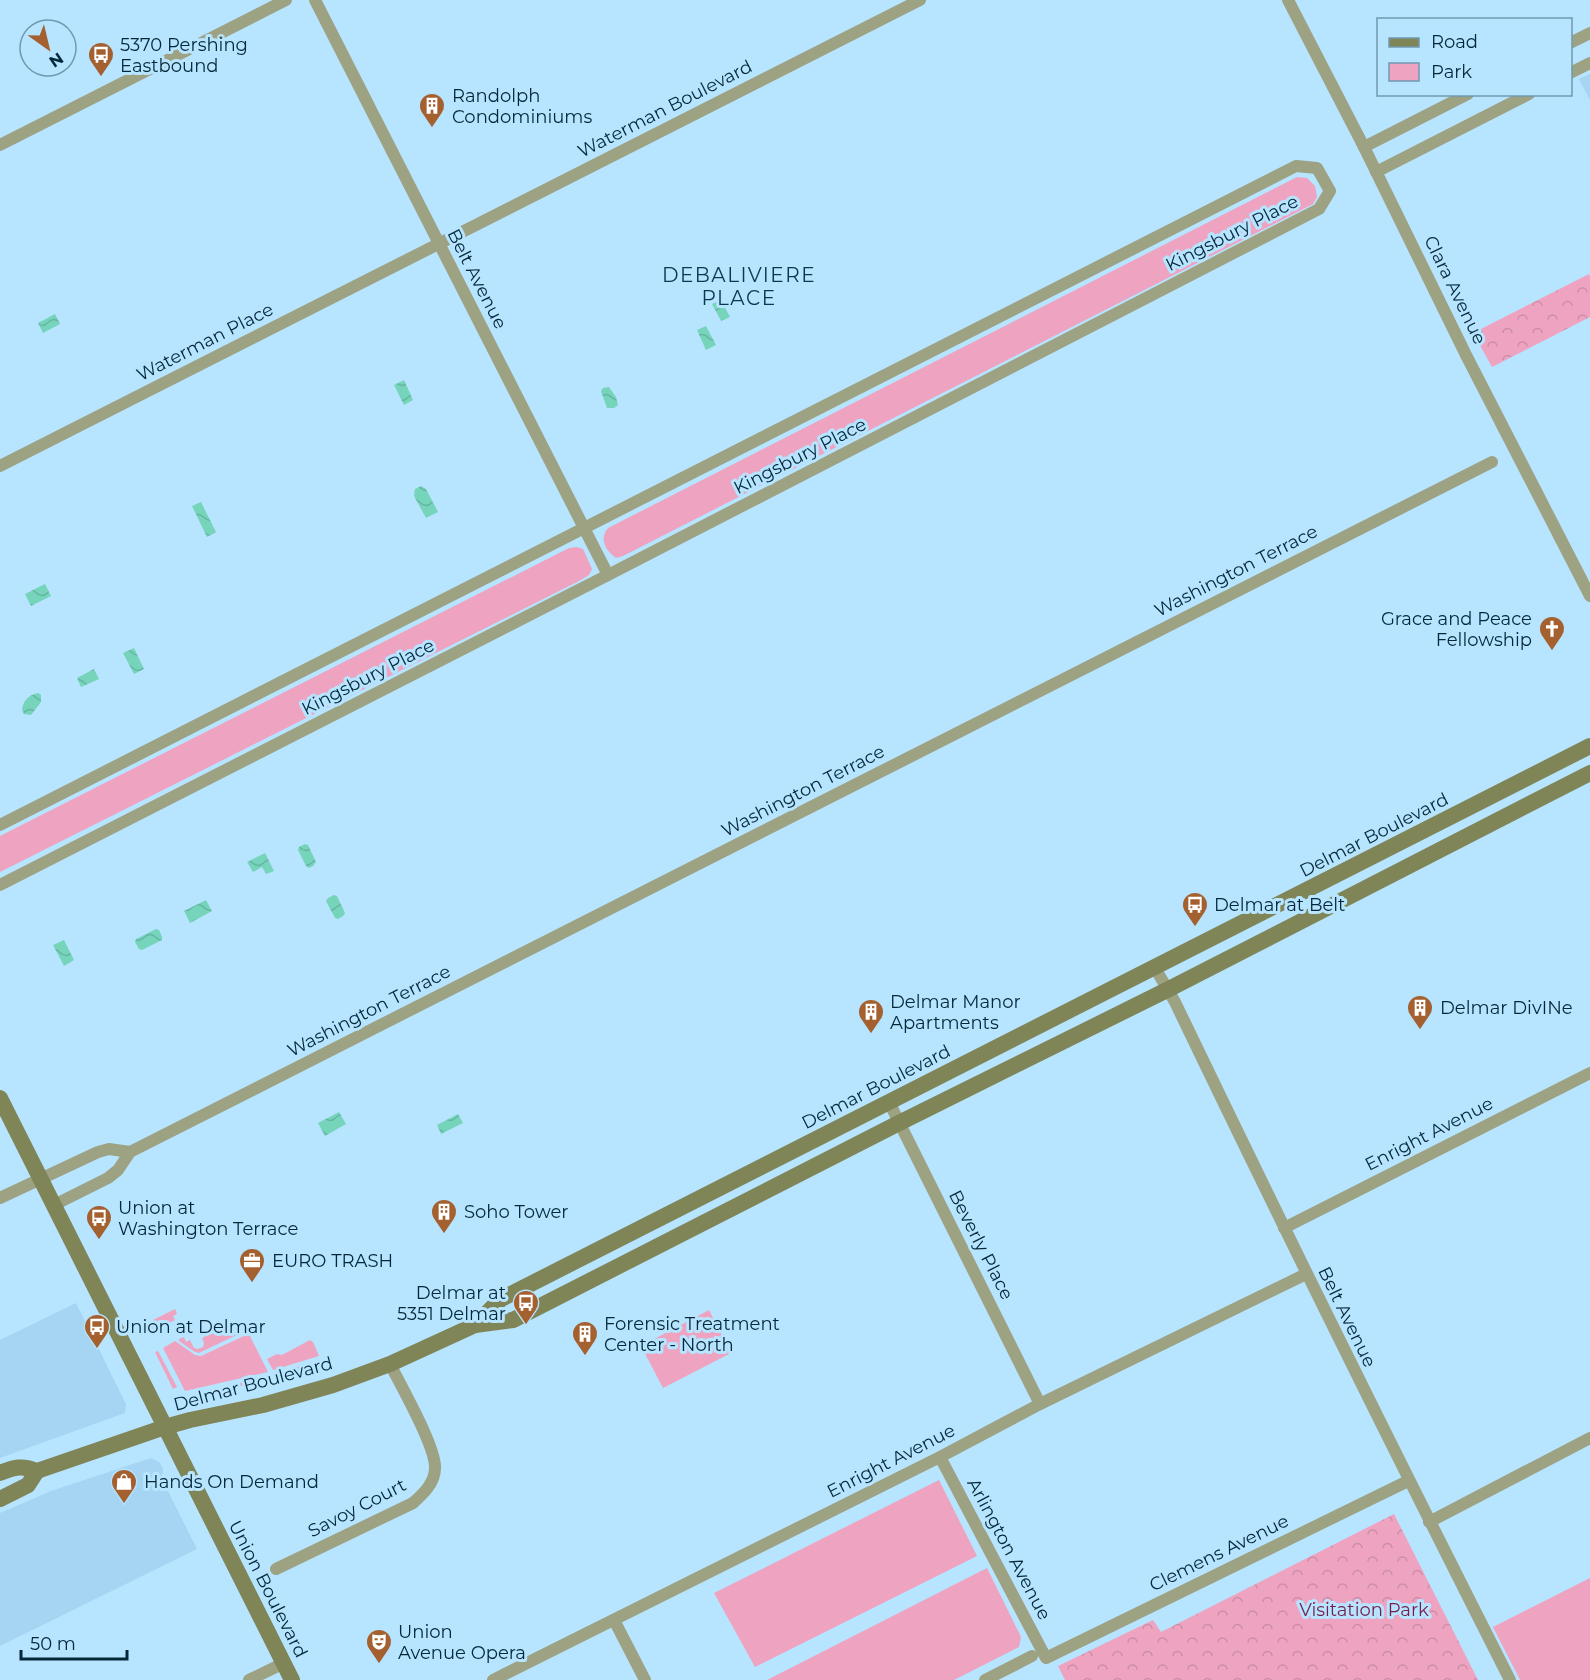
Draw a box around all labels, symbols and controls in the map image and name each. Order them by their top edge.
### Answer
north arrow [18,18,78,78]
legend [1377,18,1572,96]
text: Road [1431,31,1478,53]
place label: 5370 Pershing Eastbound [120,34,248,77]
bus stop icon: 5370 Pershing Eastbound [86,40,116,78]
text: N [45,49,67,72]
street label: Waterman Boulevard [574,55,756,163]
text: Park [1431,61,1472,83]
place label: Randolph Condominiums [452,85,592,128]
building icon: Randolph Condominiums [417,91,447,129]
street label: Kingsbury Place [1162,190,1302,276]
street label: Belt Avenue [442,225,512,333]
street label: Clara Avenue [1419,232,1491,348]
district label: DEBALIVIERE PLACE [662,263,816,310]
street label: Waterman Place [133,298,277,386]
street label: Kingsbury Place [730,413,870,499]
street label: Washington Terrace [1151,520,1321,622]
place label: Grace and Peace Fellowship [1381,608,1532,651]
church icon: Grace and Peace Fellowship [1537,614,1567,652]
street label: Kingsbury Place [298,634,438,720]
street label: Washington Terrace [718,740,888,842]
street label: Delmar Boulevard [1296,788,1452,882]
bus stop icon: Delmar at Belt [1180,890,1210,928]
place label: Delmar at Belt [1214,894,1345,916]
street label: Washington Terrace [284,960,454,1062]
place label: Delmar Manor Apartments [890,991,1021,1034]
building icon: Delmar DivINe [1405,993,1435,1031]
building icon: Delmar Manor Apartments [856,997,886,1035]
place label: Delmar DivINe [1440,997,1573,1019]
street label: Delmar Boulevard [798,1040,954,1134]
street label: Enright Avenue [1361,1092,1497,1176]
street label: Beverly Place [944,1186,1018,1304]
place label: Union at Washington Terrace [118,1197,298,1240]
building icon: Soho Tower [429,1197,459,1235]
place label: Soho Tower [464,1201,569,1223]
bus stop icon: Union at Washington Terrace [84,1203,114,1241]
office icon: EURO TRASH [237,1246,267,1284]
place label: EURO TRASH [272,1250,393,1272]
street label: Belt Avenue [1313,1263,1381,1371]
place label: Delmar at 5351 Delmar [397,1282,506,1325]
bus stop icon: Delmar at 5351 Delmar [511,1288,541,1326]
bus stop icon: Union at Delmar [82,1312,112,1350]
place label: Forensic Treatment Center - North [604,1313,780,1356]
place label: Union at Delmar [116,1316,266,1338]
building icon: Forensic Treatment Center - North [570,1319,600,1357]
street label: Delmar Boulevard [171,1352,335,1416]
street label: Enright Avenue [823,1419,959,1503]
shop icon: Hands On Demand [109,1467,139,1505]
place label: Hands On Demand [144,1471,319,1493]
street label: Savoy Court [304,1474,410,1542]
street label: Arlington Avenue [962,1474,1056,1624]
street label: Clemens Avenue [1146,1510,1292,1596]
street label: Union Boulevard [224,1517,312,1661]
park label: Visitation Park [1299,1599,1429,1621]
place label: Union Avenue Opera [398,1621,526,1664]
scale bar [21,1623,128,1661]
theatre icon: Union Avenue Opera [364,1627,394,1665]
text: 50 m [30,1633,76,1655]

